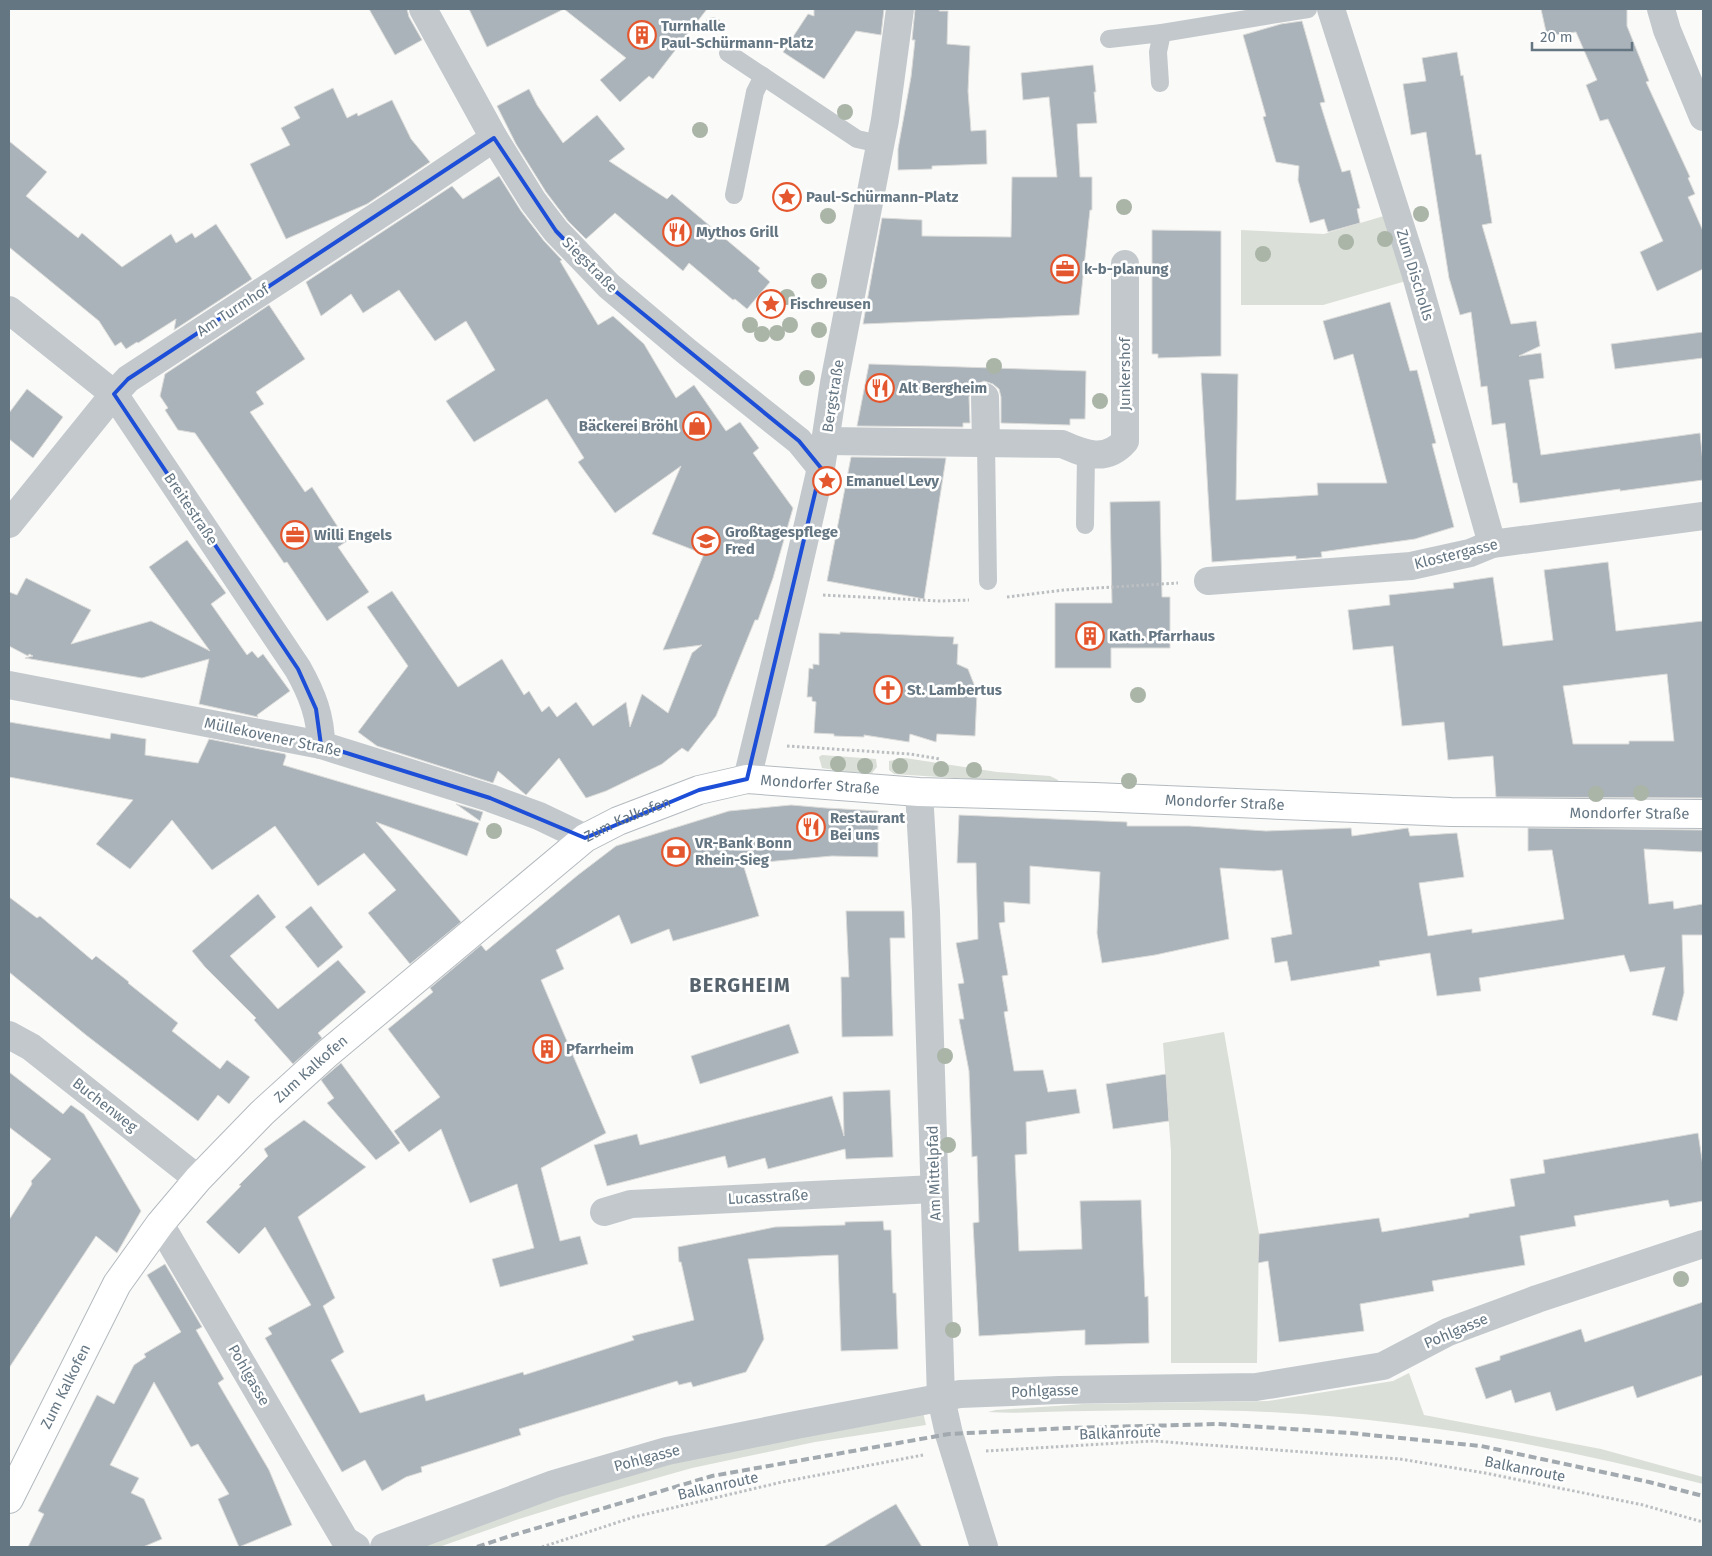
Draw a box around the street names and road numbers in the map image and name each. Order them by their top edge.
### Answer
street label: Zum Discholls [1393,227,1437,323]
street label: Siegstraße [558,233,622,297]
street label: Am Turmhof [193,279,273,340]
street label: Junkershof [1116,337,1134,410]
street label: Bergstraße [818,358,848,434]
street label: Breitestraße [160,469,222,549]
street label: Klostergasse [1412,535,1500,573]
street label: Müllekovener Straße [203,714,343,760]
street label: Mondorfer Straße [760,771,881,798]
street label: Mondorfer Straße [1164,791,1285,814]
street label: Zum Kalkofen [581,793,673,846]
street label: Mondorfer Straße [1570,804,1689,823]
street label: Zum Kalkofen [270,1031,351,1107]
street label: Buchenweg [69,1074,141,1136]
street label: Am Mittelpfad [923,1125,945,1221]
street label: Lucasstraße [727,1186,809,1208]
street label: Pohlgasse [1421,1309,1491,1353]
street label: Zum Kalkofen [37,1341,94,1432]
street label: Pohlgasse [224,1341,274,1409]
street label: Pohlgasse [1011,1381,1079,1401]
street label: Balkanroute [1079,1423,1161,1443]
street label: Pohlgasse [612,1441,682,1475]
street label: Balkanroute [1483,1452,1567,1486]
street label: Balkanroute [676,1468,760,1504]

